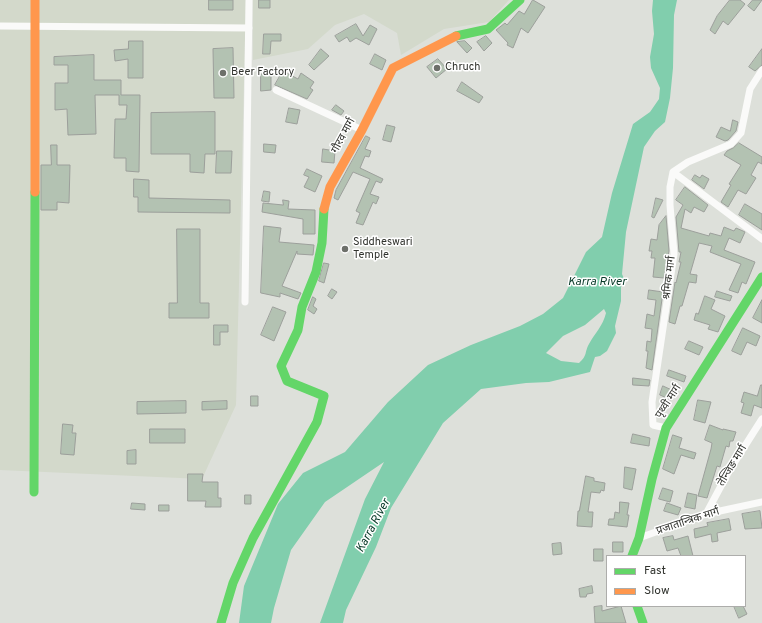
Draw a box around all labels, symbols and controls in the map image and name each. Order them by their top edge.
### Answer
place label: Chruch [445,61,480,75]
marker: Chruch [432,63,442,73]
place label: Beer Factory [231,66,294,80]
marker: Beer Factory [218,68,228,78]
street label: गौरव मार्ग [329,116,359,156]
place label: Siddheswari Temple [353,236,413,262]
marker: Siddheswari Temple [340,244,350,254]
street label: श्रमिक मार्ग [661,255,679,301]
water label: Karra River [568,276,626,290]
street label: पृथ्वी मार्ग [653,383,685,421]
street label: तेन्जिङ मार्ग [716,443,750,489]
water label: Karra River [354,497,394,555]
street label: प्रजातान्त्रिक मार्ग [655,506,721,538]
legend [606,555,746,607]
text: Fast [644,563,666,579]
text: Slow [644,583,670,599]

